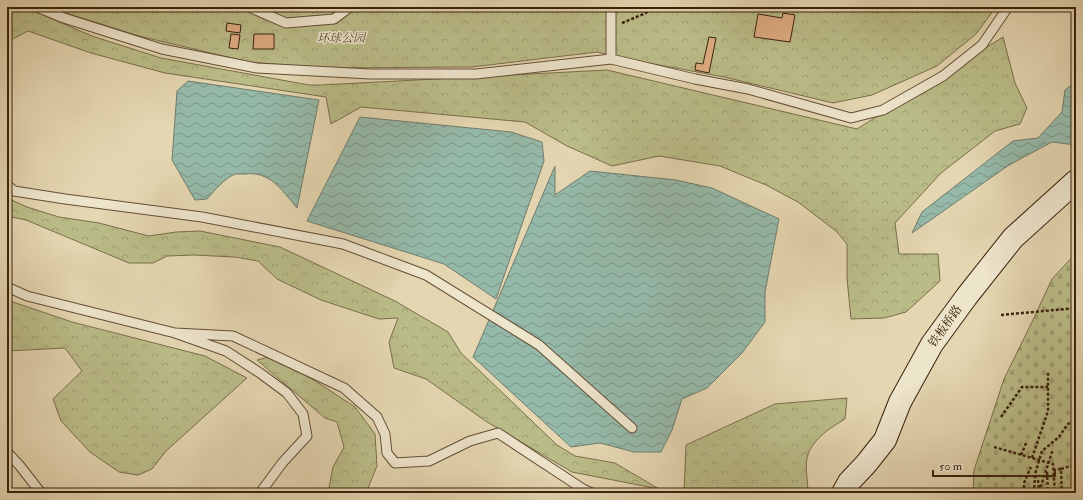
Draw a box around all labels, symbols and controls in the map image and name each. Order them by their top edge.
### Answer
park label: 环球公园 [317,31,367,46]
street label: 铁板桥路 [925,302,965,350]
scale bar [933,452,1055,478]
text: 50 m [939,459,963,474]

